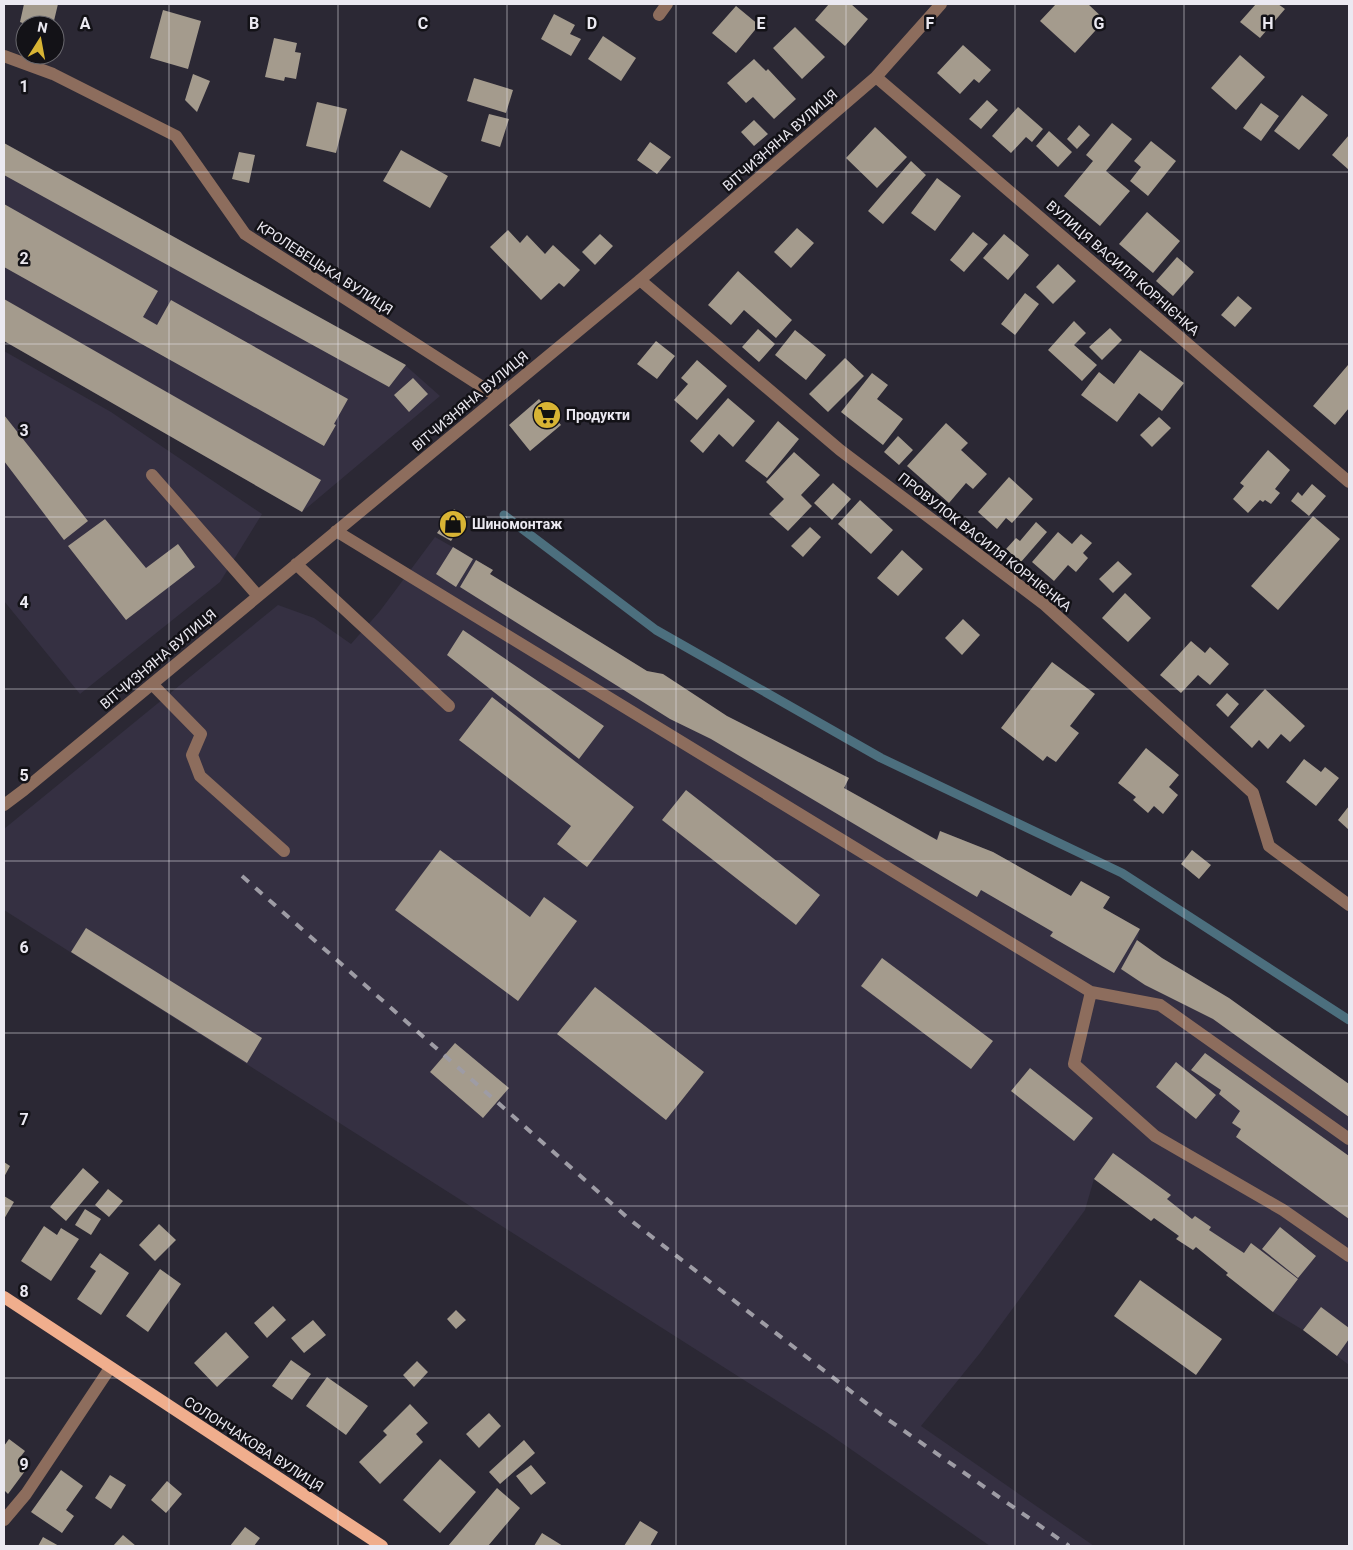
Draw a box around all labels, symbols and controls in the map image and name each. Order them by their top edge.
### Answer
text: A [80,14,91,33]
text: B [249,14,259,33]
text: C [418,14,428,33]
text: D [587,14,597,33]
text: E [757,14,766,33]
text: F [926,14,935,33]
text: G [1094,14,1105,33]
text: H [1262,14,1274,33]
north arrow [15,15,65,65]
text: N [36,18,49,36]
text: 1 [19,77,29,96]
street label: ВІТЧИЗНЯНА ВУЛИЦЯ [720,86,840,194]
street label: ВУЛИЦЯ ВАСИЛЯ КОРНІЄНКА [1043,197,1203,339]
street label: КРОЛЕВЕЦЬКА ВУЛИЦЯ [254,218,396,318]
text: 2 [19,249,29,268]
street label: ВІТЧИЗНЯНА ВУЛИЦЯ [409,348,531,454]
supermarket icon: Продукти [532,400,562,430]
place label: Продукти [566,407,630,423]
text: 3 [19,421,29,440]
street label: ПРОВУЛОК ВАСИЛЯ КОРНІЄНКА [895,469,1075,615]
shop icon: Шиномонтаж [438,509,468,539]
place label: Шиномонтаж [472,516,562,532]
text: 4 [19,593,29,612]
street label: ВІТЧИЗНЯНА ВУЛИЦЯ [97,606,219,712]
text: 5 [19,766,29,785]
text: 6 [19,938,29,957]
text: 7 [19,1110,29,1129]
text: 8 [19,1282,29,1301]
street label: СОЛОНЧАКОВА ВУЛИЦЯ [181,1393,327,1495]
text: 9 [19,1455,29,1474]

